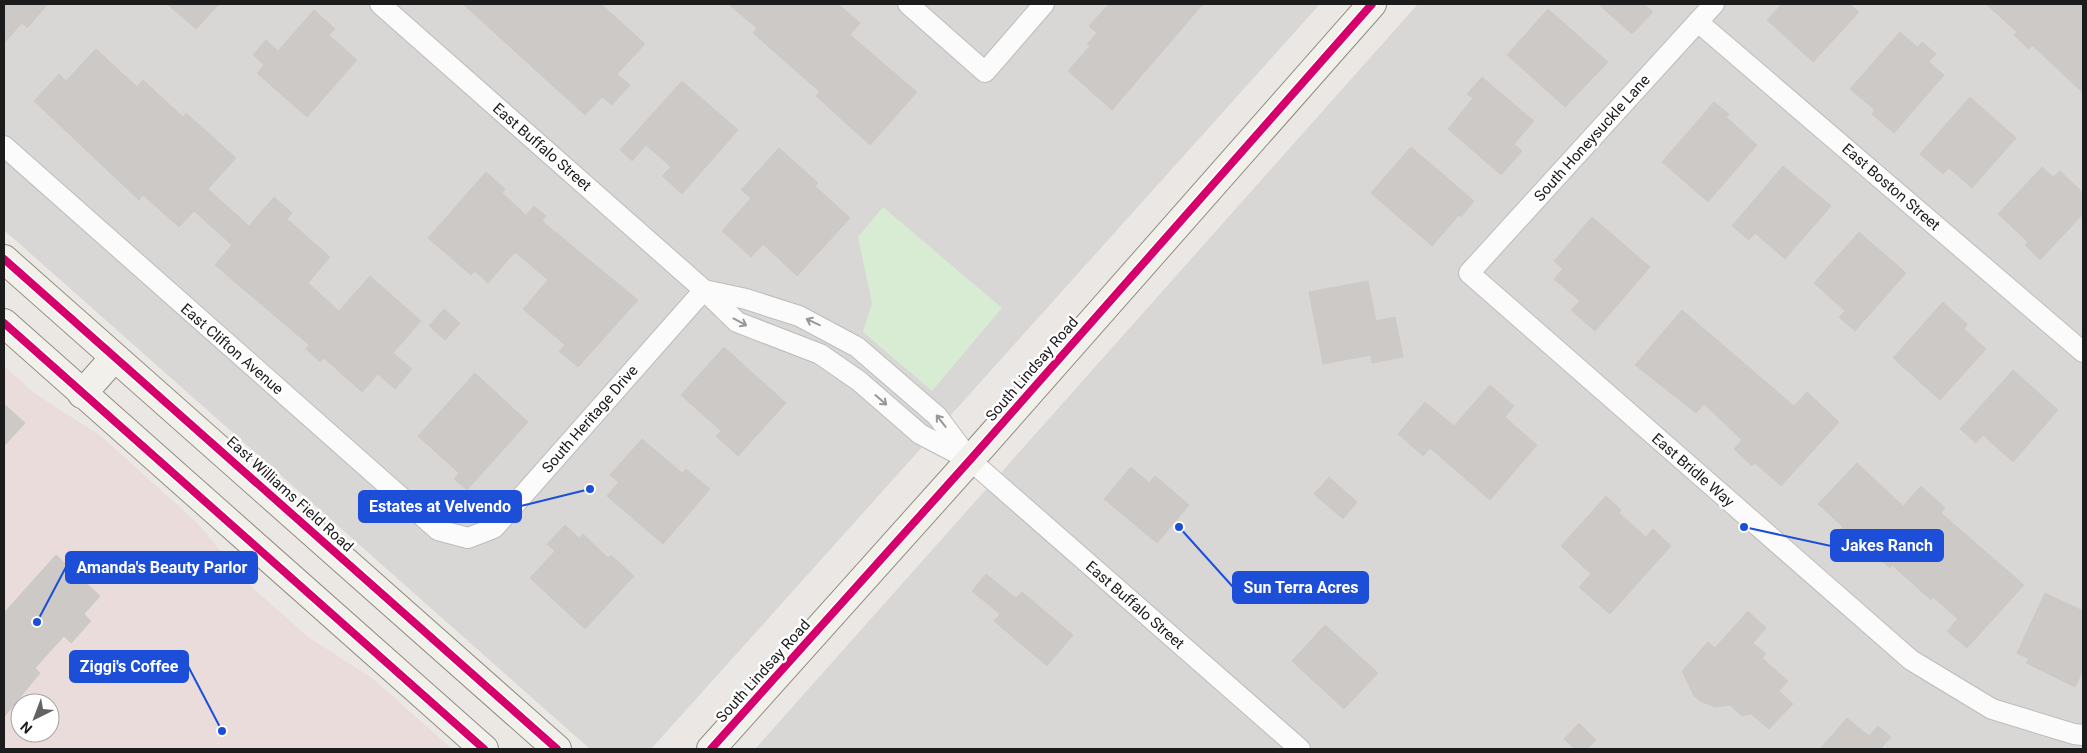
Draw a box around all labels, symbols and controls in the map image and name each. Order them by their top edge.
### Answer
street label: South Honeysuckle Lane [1530,71,1654,205]
street label: East Buffalo Street [489,99,595,195]
street label: East Boston Street [1838,140,1944,234]
street label: East Clifton Avenue [177,300,287,398]
street label: South Lindsay Road [982,313,1082,425]
one-way arrow [733,317,748,327]
one-way arrow [806,317,821,327]
street label: South Heritage Drive [538,361,642,477]
one-way arrow [874,394,887,405]
one-way arrow [935,415,946,428]
street label: East Bridle Way [1648,429,1738,511]
street label: East Williams Field Road [223,432,357,556]
callout: Estates at Velvendo [359,491,521,522]
text: Estates at Velvendo [369,497,511,516]
callout: Jakes Ranch [1831,530,1943,561]
text: Jakes Ranch [1841,536,1933,555]
callout: Amanda's Beauty Parlor [66,552,257,583]
street label: East Buffalo Street [1082,557,1188,653]
text: Amanda's Beauty Parlor [77,558,248,577]
callout: Sun Terra Acres [1233,572,1368,603]
text: Sun Terra Acres [1244,578,1358,597]
street label: South Lindsay Road [712,616,814,726]
callout: Ziggi's Coffee [70,651,188,682]
text: Ziggi's Coffee [80,657,179,676]
north arrow [10,693,60,743]
text: N [17,718,35,737]

